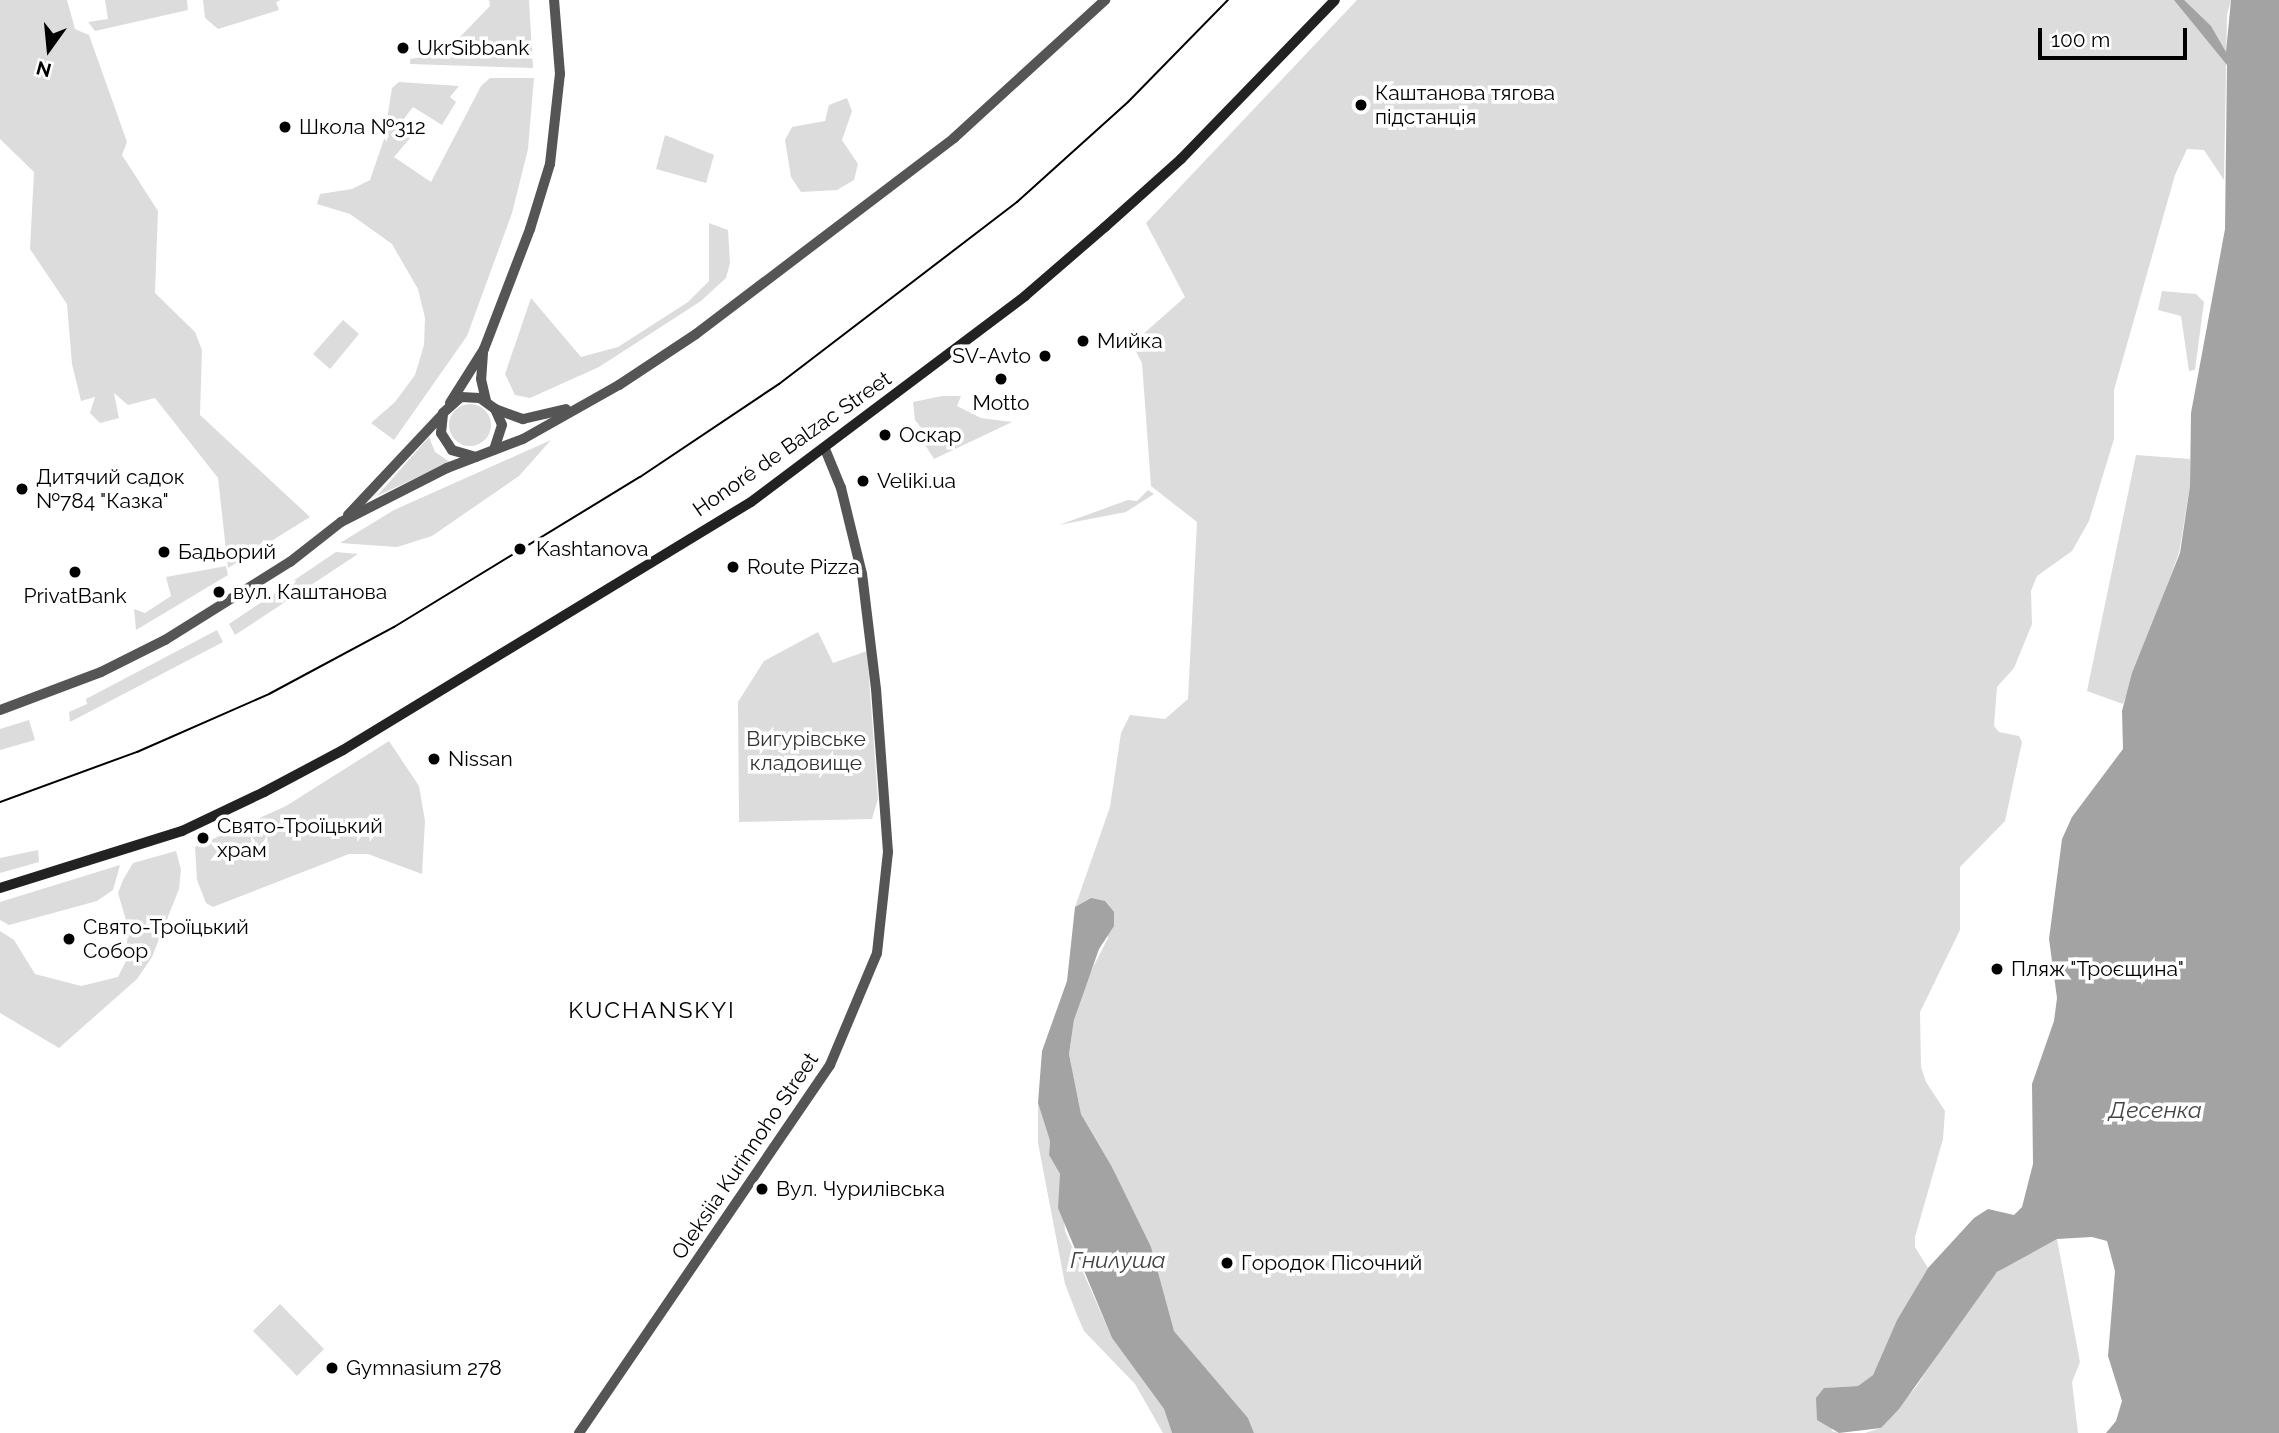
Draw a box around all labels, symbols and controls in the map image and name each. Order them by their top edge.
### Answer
north arrow [14,14,84,84]
scale bar [2041,14,2190,58]
text: 100 m [2051,27,2110,52]
place label: UkrSibbank [417,35,529,61]
marker: UkrSibbank [395,40,411,56]
text: N [34,57,53,82]
place label: Каштанова тягова пiдстанцiя [1375,80,1555,130]
marker: Каштанова тягова пiдстанцiя [1353,97,1369,113]
place label: Школа №312 [299,114,426,140]
marker: Школа №312 [277,119,293,135]
place label: Мийка [1097,328,1163,354]
marker: Мийка [1075,333,1091,349]
place label: SV-Avto [952,343,1031,369]
marker: SV-Avto [1037,348,1053,364]
street label: Honoré de Balzac Street [688,366,896,522]
marker: Motto [993,371,1009,387]
place label: Motto [973,390,1029,416]
place label: Оскар [899,422,962,448]
marker: Оскар [877,427,893,443]
place label: Дитячий садок №784 "Казка" [36,464,185,514]
place label: Veliki.ua [877,468,956,494]
marker: Veliki.ua [855,473,871,489]
marker: Дитячий садок №784 "Казка" [14,481,30,497]
place label: Kashtanova [536,536,648,562]
place label: Бадьорий [178,539,276,565]
marker: Kashtanova [510,539,530,559]
marker: Бадьорий [156,544,172,560]
place label: Route Pizza [747,554,860,580]
marker: Route Pizza [725,559,741,575]
marker: PrivatBank [67,564,83,580]
place label: вул. Каштанова [233,579,387,605]
place label: PrivatBank [23,583,127,609]
marker: вул. Каштанова [211,584,227,600]
park label: Вигурівське кладовище [746,726,866,776]
place label: Nissan [448,746,513,772]
marker: Nissan [426,751,442,767]
place label: Свято-Троїцький храм [217,813,383,863]
marker: Свято-Троїцький храм [195,830,211,846]
place label: Свято-Троїцький Собор [83,914,249,964]
marker: Свято-Троїцький Собор [61,931,77,947]
place label: Пляж "Троєщина" [2011,956,2184,982]
marker: Пляж "Троєщина" [1989,961,2005,977]
district label: KUCHANSKYI [569,996,735,1024]
street label: Oleksiia Kurinnoho Street [666,1048,824,1264]
water label: Десенка [2108,1096,2202,1124]
place label: Вул. Чурилівська [776,1176,945,1202]
marker: Вул. Чурилівська [754,1181,770,1197]
water label: Гнилуша [1070,1246,1166,1274]
place label: Городок Пісочний [1241,1250,1422,1276]
marker: Городок Пісочний [1219,1255,1235,1271]
place label: Gymnasium 278 [346,1355,502,1381]
marker: Gymnasium 278 [324,1360,340,1376]

